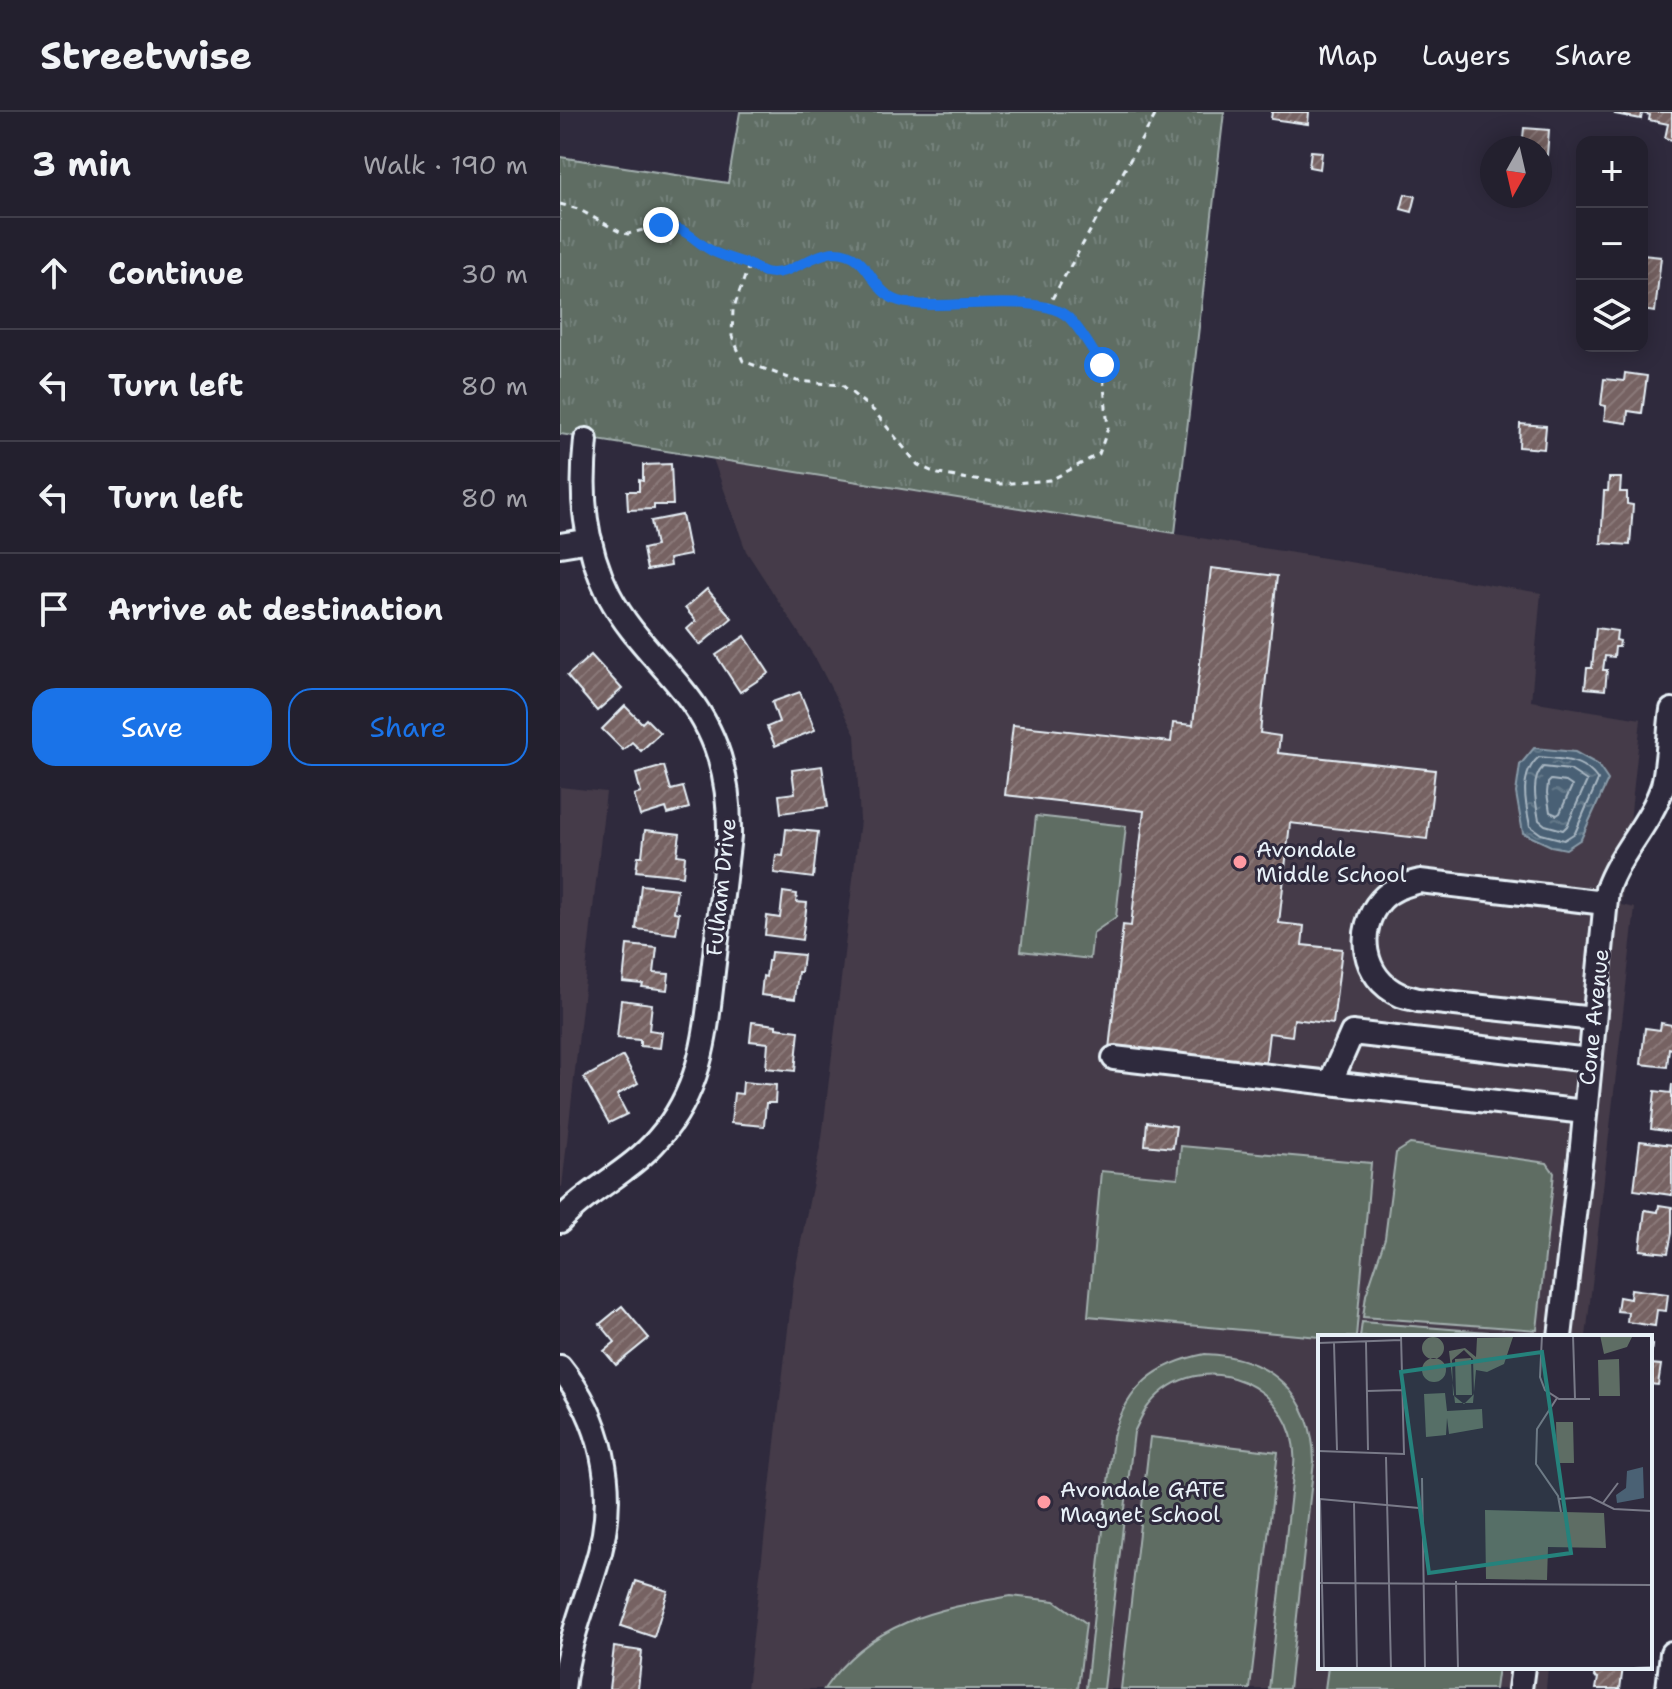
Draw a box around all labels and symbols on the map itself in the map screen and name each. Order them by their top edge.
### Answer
north arrow [1480,136,1552,208]
route end [643,207,679,243]
route start [1084,347,1120,383]
street label: Fulham Drive [699,817,743,957]
place label: Avondale Middle School [1256,835,1407,889]
marker: Avondale Middle School [1231,853,1249,871]
street label: Cone Avenue [1572,947,1616,1087]
inset map [1318,1335,1652,1669]
place label: Avondale GATE Magnet School [1060,1475,1225,1529]
marker: Avondale GATE Magnet School [1035,1493,1053,1511]

